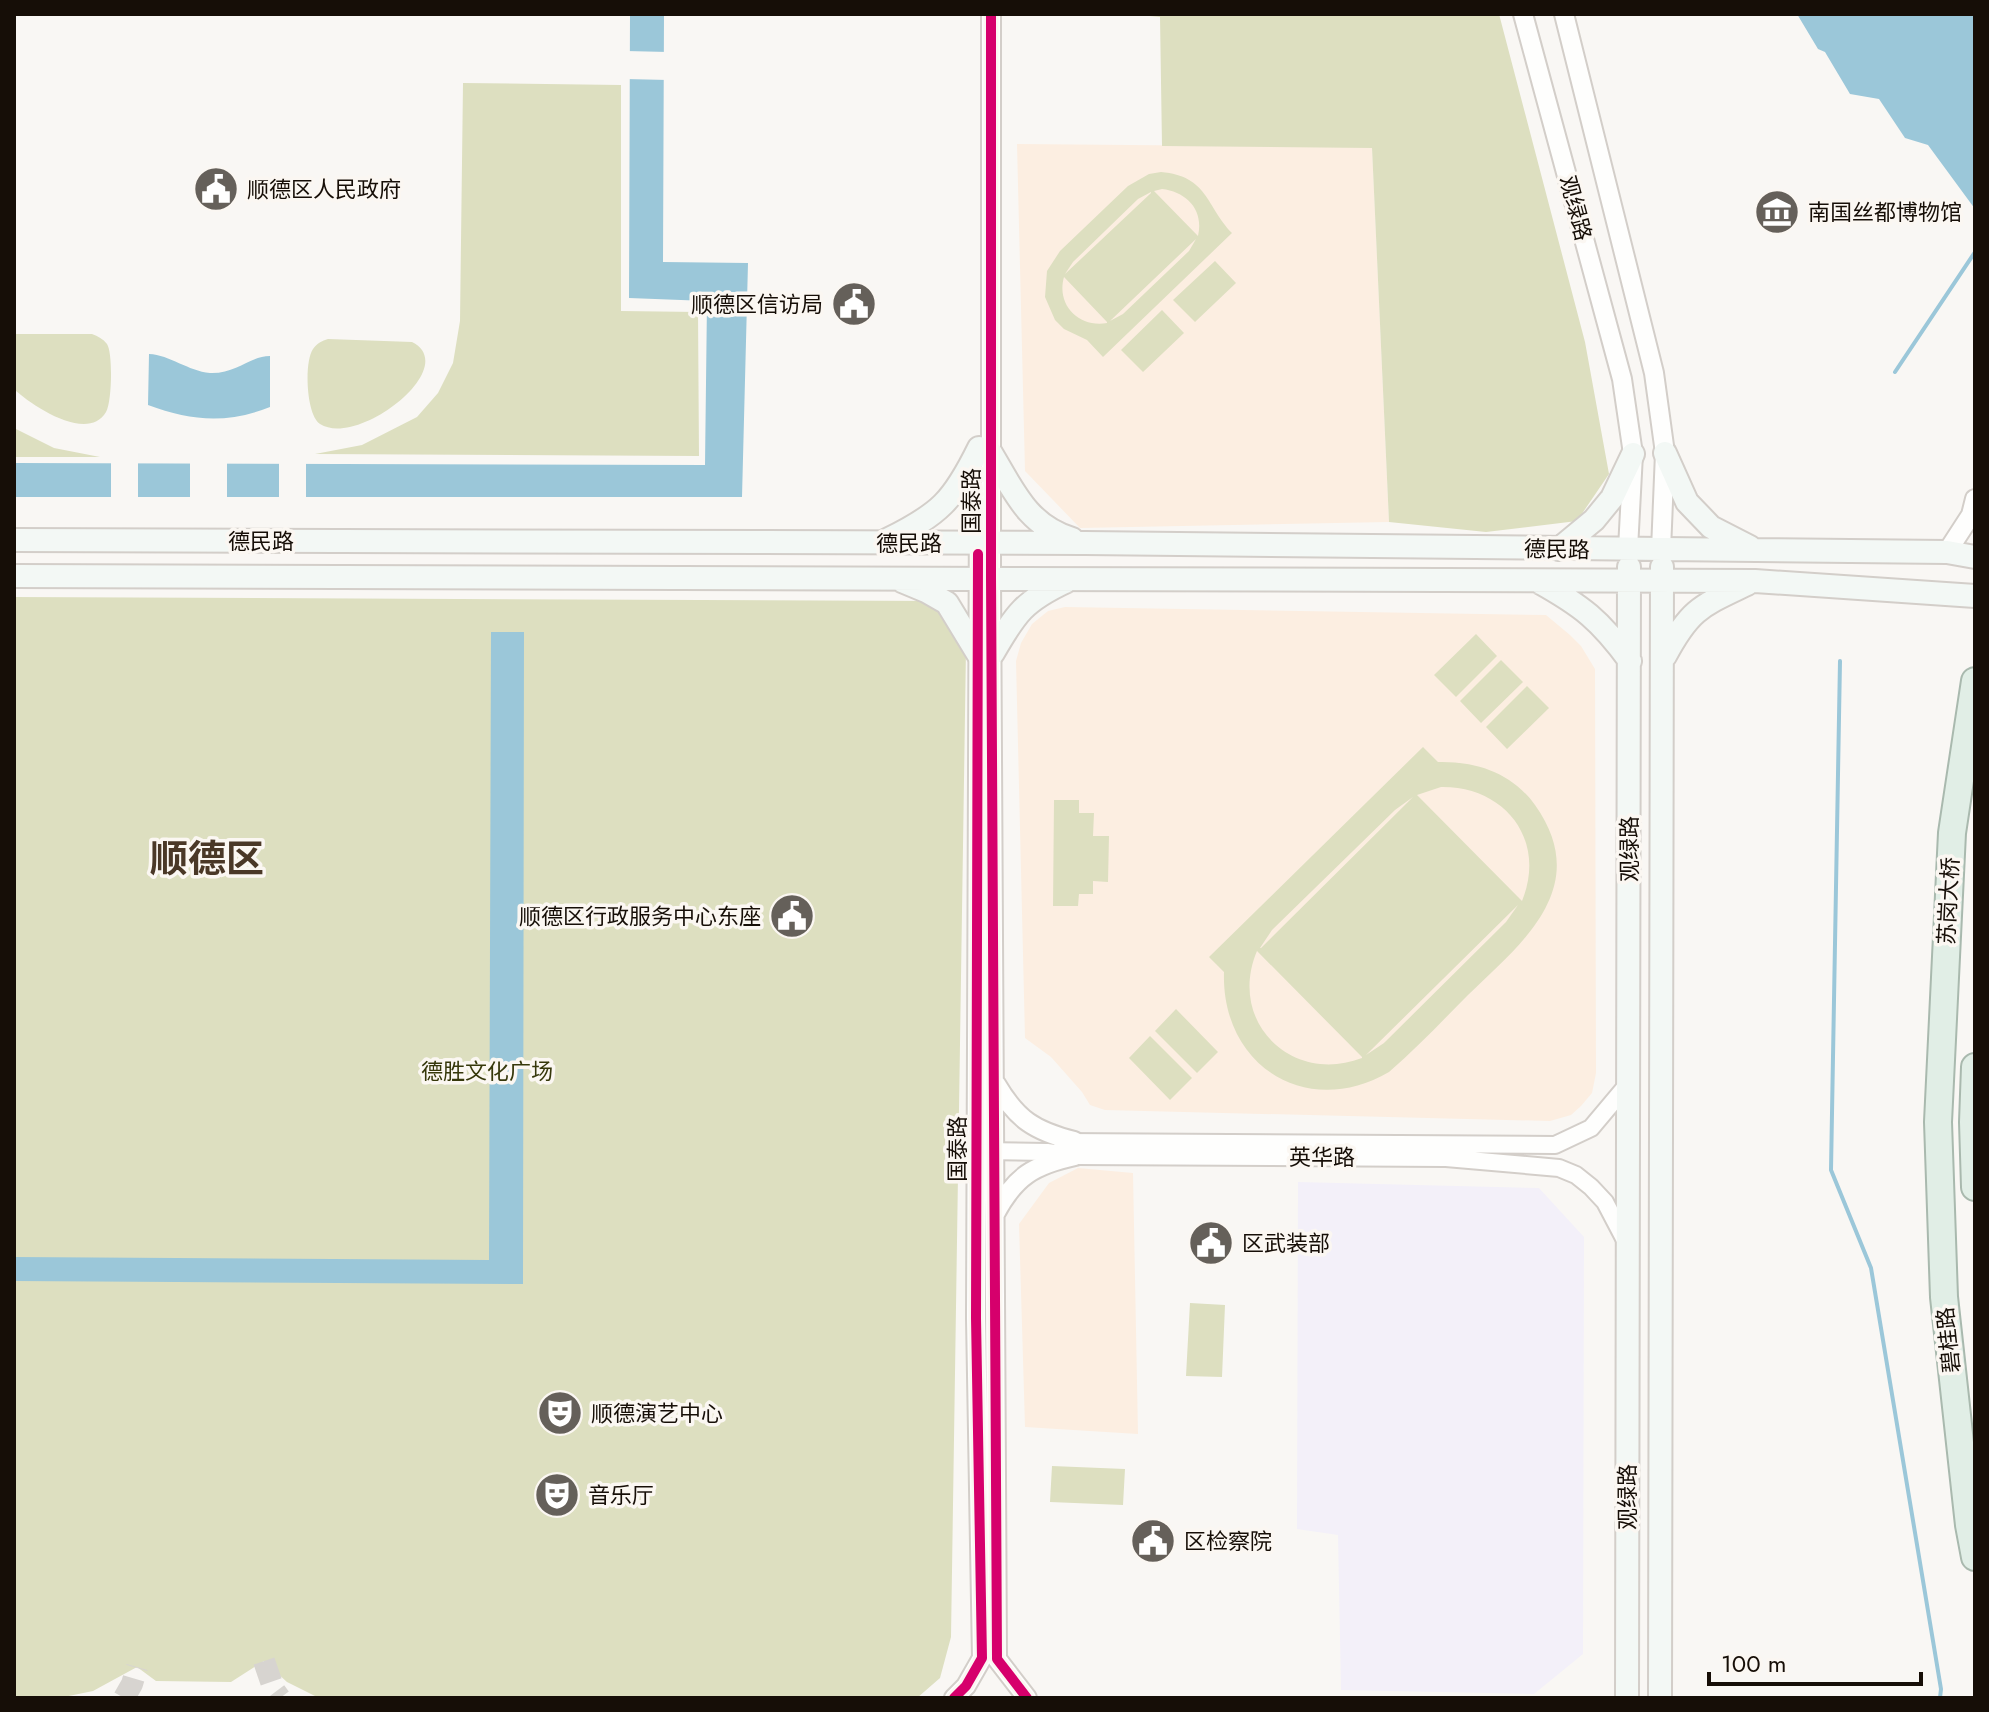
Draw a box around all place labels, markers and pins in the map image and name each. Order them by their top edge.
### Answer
public building icon: 顺德区人民政府 [192,165,240,213]
place label: 顺德区人民政府 [247,173,401,205]
museum icon: 南国丝都博物馆 [1753,188,1801,236]
place label: 南国丝都博物馆 [1808,196,1962,228]
public building icon: 顺德区信访局 [830,280,878,328]
place label: 顺德区信访局 [691,288,823,320]
public building icon: 顺德区行政服务中心东座 [768,892,816,940]
place label: 顺德区行政服务中心东座 [519,900,761,932]
public building icon: 区武装部 [1187,1219,1235,1267]
place label: 区武装部 [1242,1227,1330,1259]
theatre icon: 顺德演艺中心 [536,1389,584,1437]
place label: 顺德演艺中心 [591,1397,723,1429]
theatre icon: 音乐厅 [533,1471,581,1519]
place label: 音乐厅 [588,1479,654,1511]
public building icon: 区检察院 [1129,1517,1177,1565]
place label: 区检察院 [1184,1525,1272,1557]

